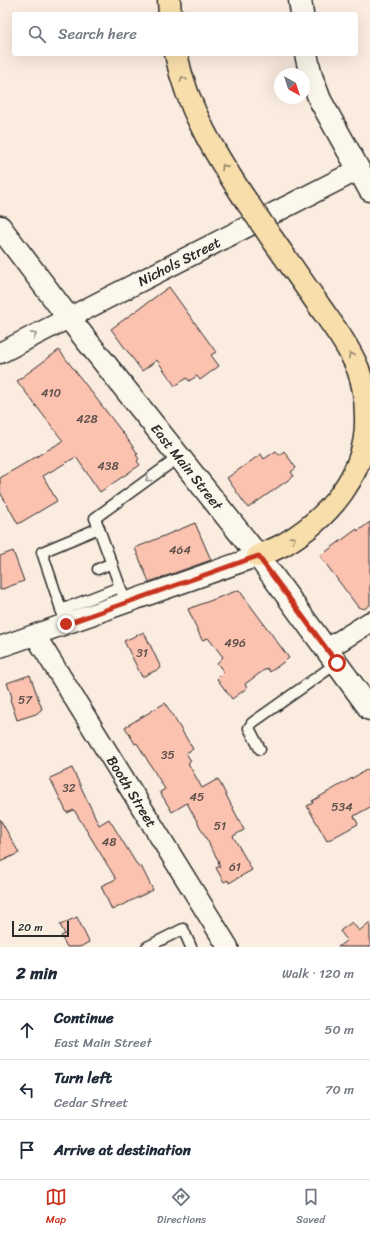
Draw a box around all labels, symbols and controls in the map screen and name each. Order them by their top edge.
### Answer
search box [12,12,358,56]
text: Search here [58,21,137,47]
icon: search [26,23,48,45]
north arrow [274,68,310,104]
one-way arrow [179,76,187,82]
one-way arrow [221,164,229,171]
street label: Nichols Street [133,230,225,294]
one-way arrow [30,333,37,340]
one-way arrow [348,351,355,359]
house number: 410 [41,382,62,404]
house number: 428 [76,408,98,430]
street label: East Main Street [144,418,230,517]
house number: 438 [97,455,119,477]
one-way arrow [145,475,152,482]
one-way arrow [289,536,296,543]
house number: 464 [169,539,191,561]
route end [57,615,75,633]
house number: 496 [224,632,246,654]
house number: 31 [136,642,148,664]
route start [328,654,346,672]
house number: 57 [18,689,33,711]
house number: 35 [161,744,175,766]
street label: Booth Street [99,751,163,833]
house number: 32 [62,777,76,799]
house number: 45 [190,786,204,808]
house number: 534 [331,796,353,818]
house number: 51 [214,815,226,837]
house number: 48 [102,831,116,853]
house number: 61 [229,856,241,878]
text: 20 m [18,918,43,937]
scale bar [12,919,69,938]
text: 2 min [16,958,57,988]
text: Walk · 120 m [282,962,354,985]
text: Continue [54,1005,114,1031]
text: 50 m [324,1018,354,1041]
icon: ahead [16,1019,38,1041]
text: East Main Street [54,1031,152,1054]
text: Turn left [54,1065,112,1091]
text: 70 m [325,1078,354,1101]
icon: left [16,1079,38,1101]
text: Cedar Street [54,1091,128,1114]
text: Arrive at destination [54,1137,191,1163]
icon: arrive [16,1139,38,1161]
tab: Map [45,1186,67,1229]
tab: Directions [157,1186,206,1229]
tab: Saved [296,1186,325,1229]

